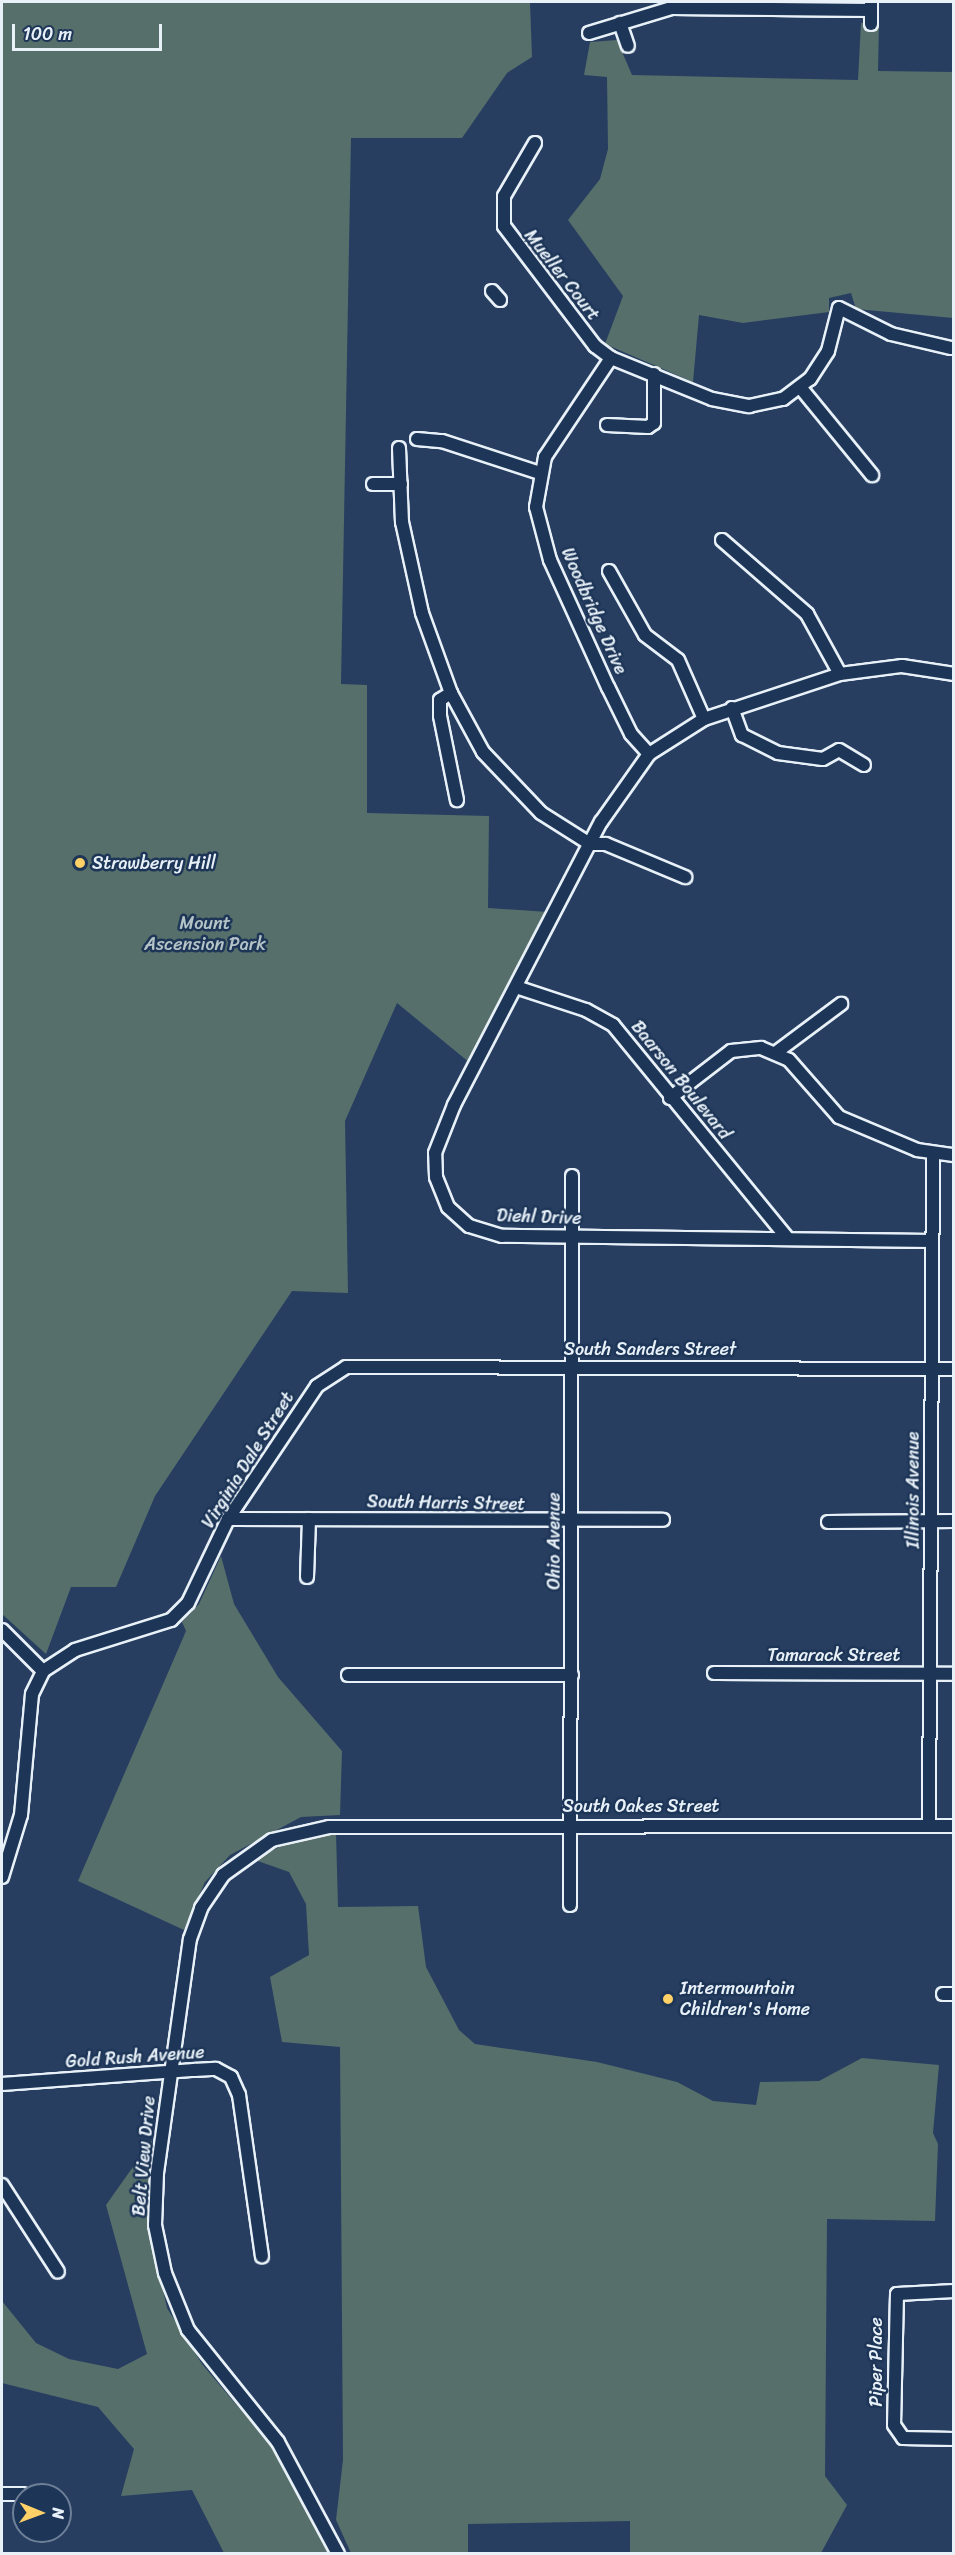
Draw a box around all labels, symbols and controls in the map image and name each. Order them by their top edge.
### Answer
scale bar [15,12,165,50]
text: 100 m [23,18,72,50]
street label: Mueller Court [520,225,604,325]
street label: Woodbridge Drive [556,544,632,678]
place label: Strawberry Hill [92,852,216,874]
marker: Strawberry Hill [73,856,87,870]
park label: Mount Ascension Park [144,913,266,956]
street label: Baarson Boulevard [626,1016,736,1144]
street label: Diehl Drive [496,1205,582,1229]
street label: South Sanders Street [563,1338,737,1360]
street label: Virginia Dale Street [197,1388,299,1532]
street label: Illinois Avenue [902,1432,924,1548]
street label: South Harris Street [367,1491,525,1515]
street label: Ohio Avenue [543,1492,565,1590]
street label: Tamarack Street [768,1644,900,1666]
street label: South Oakes Street [563,1795,719,1817]
place label: Intermountain Children's Home [680,1978,810,2020]
marker: Intermountain Children's Home [661,1992,675,2006]
street label: Gold Rush Avenue [64,2041,206,2073]
street label: Belt View Drive [128,2095,160,2217]
street label: Piper Place [865,2317,887,2407]
north arrow [12,2483,72,2543]
text: N [44,2507,73,2519]

